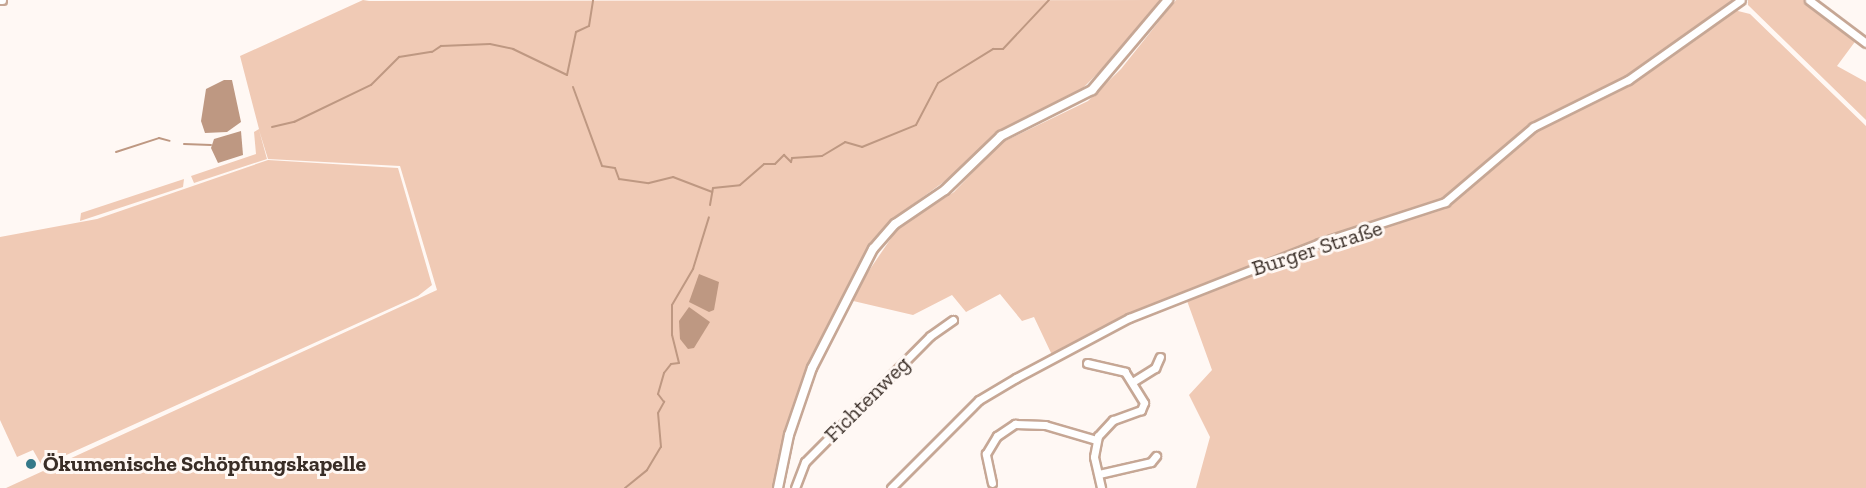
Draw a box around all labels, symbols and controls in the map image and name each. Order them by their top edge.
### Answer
street label: Burger Straße [1248,214,1386,282]
street label: Fichtenweg [819,351,915,447]
place label: Ökumenische Schöpfungskapelle [43,451,366,477]
marker: Ökumenische Schöpfungskapelle [24,457,38,471]

